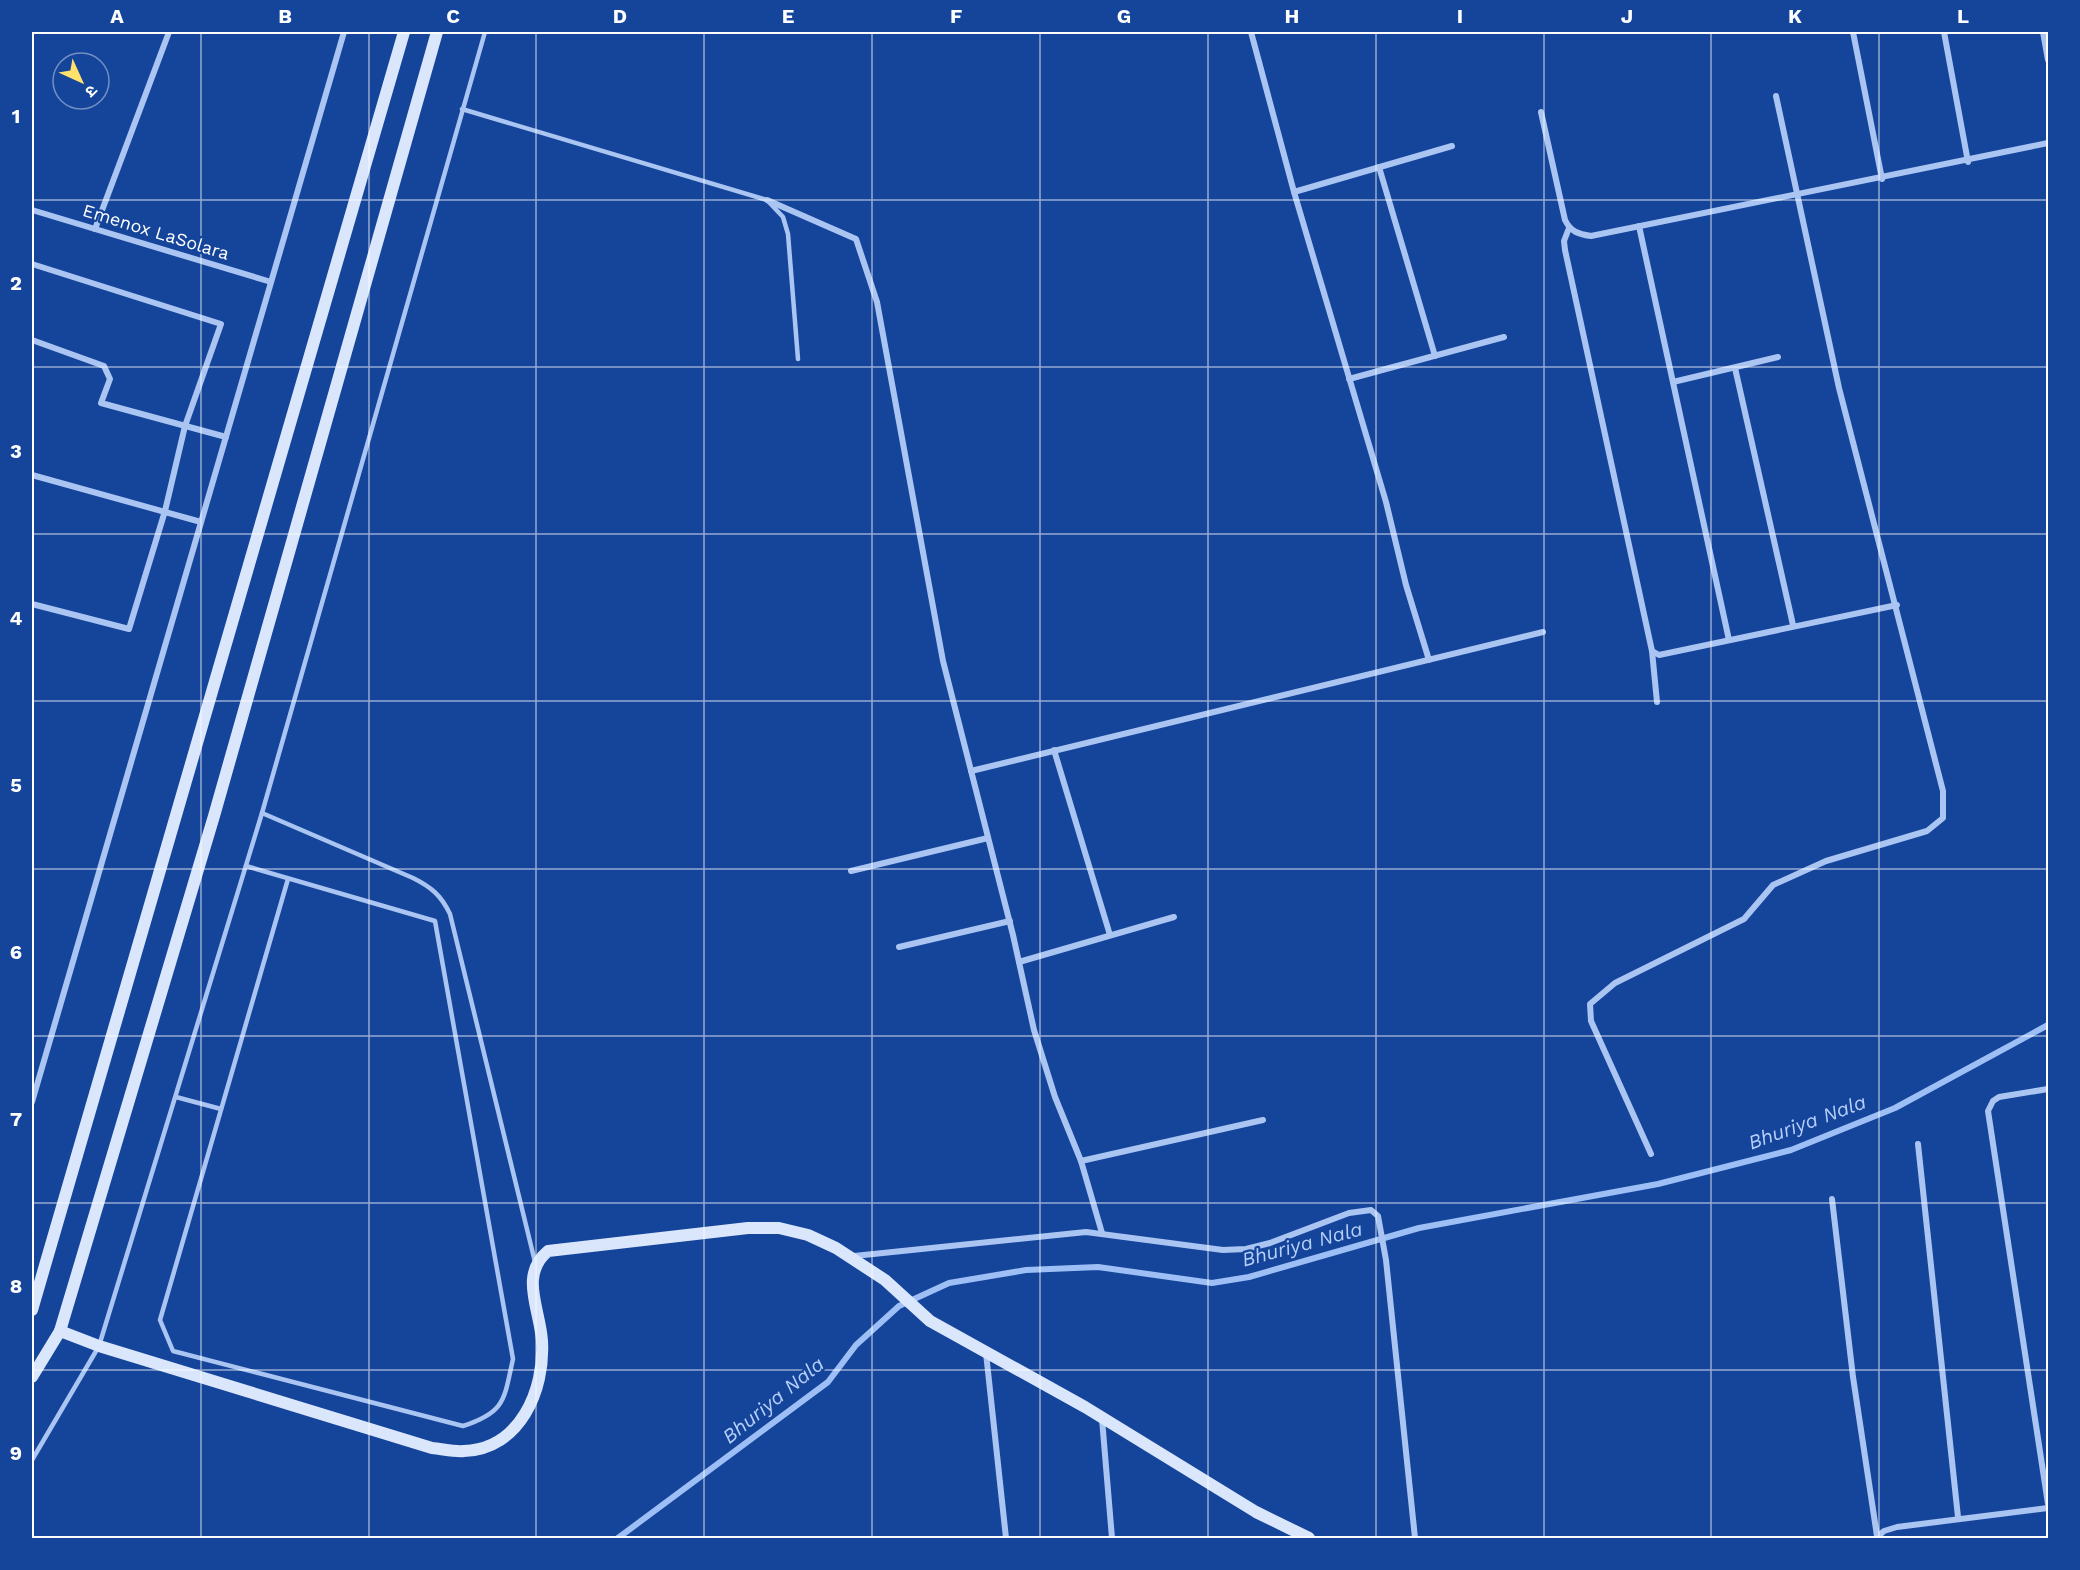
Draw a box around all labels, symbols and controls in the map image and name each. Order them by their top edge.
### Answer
text: A [110,4,124,28]
text: B [278,4,292,28]
text: C [446,4,460,28]
text: D [613,4,627,28]
text: E [782,4,794,28]
text: F [950,4,962,28]
text: G [1117,4,1131,28]
text: H [1285,4,1299,28]
text: I [1457,4,1463,28]
text: J [1621,4,1633,28]
text: K [1788,4,1802,28]
text: L [1957,4,1969,28]
north arrow [51,51,111,111]
text: उ [81,81,101,102]
text: 1 [12,104,20,128]
street label: Emenox LaSolara [80,199,232,264]
text: 2 [10,271,22,295]
text: 3 [10,439,22,463]
text: 4 [10,606,23,630]
text: 5 [10,773,22,797]
text: 6 [10,940,22,964]
water label: Bhuriya Nala [1745,1090,1869,1154]
text: 7 [10,1107,22,1131]
water label: Bhuriya Nala [1239,1216,1365,1272]
text: 8 [10,1274,22,1298]
water label: Bhuriya Nala [717,1352,829,1448]
text: 9 [10,1441,22,1465]

